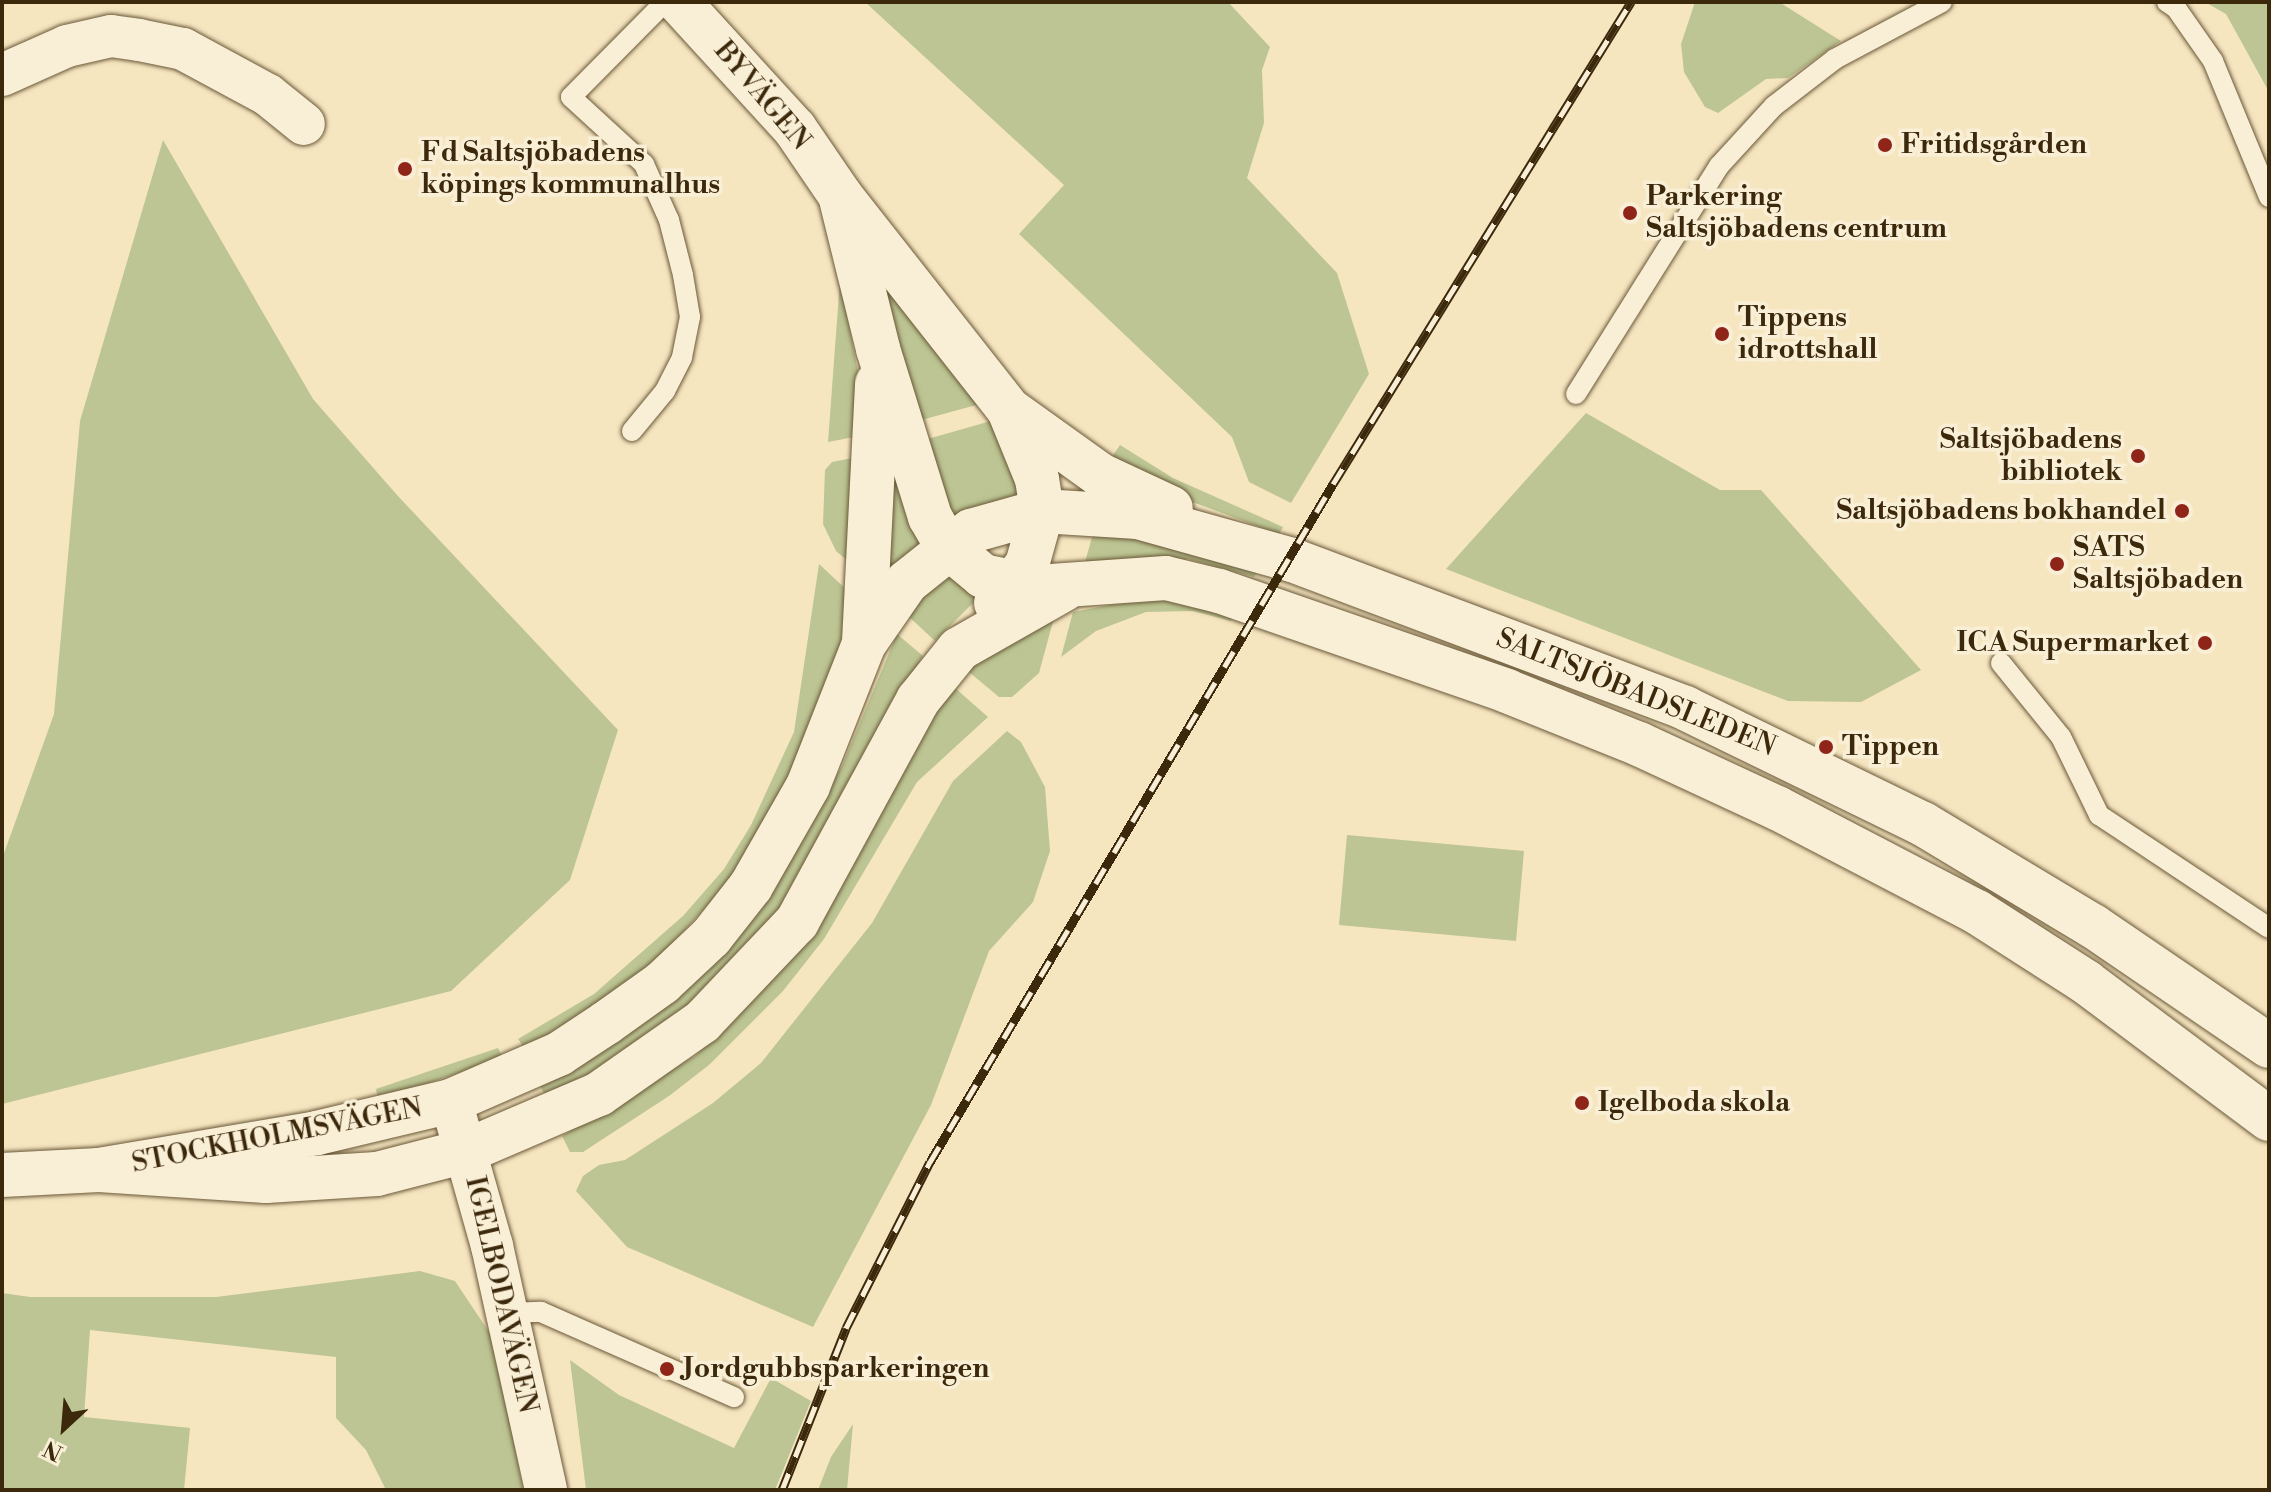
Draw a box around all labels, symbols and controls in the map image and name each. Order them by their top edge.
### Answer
street label: BYVÄGEN [707,35,817,157]
place label: Fritidsgården [1901,128,2087,162]
place label: Fd Saltsjöbadens köpings kommunalhus [421,136,720,202]
marker: Fritidsgården [1876,136,1894,154]
marker: Fd Saltsjöbadens köpings kommunalhus [396,160,414,178]
place label: Parkering Saltsjöbadens centrum [1646,180,1947,246]
marker: Parkering Saltsjöbadens centrum [1621,204,1639,222]
place label: Tippens idrottshall [1738,301,1878,367]
marker: Tippens idrottshall [1713,325,1731,343]
place label: Saltsjöbadens bibliotek [1940,423,2122,489]
marker: Saltsjöbadens bibliotek [2129,447,2147,465]
place label: Saltsjöbadens bokhandel [1836,494,2166,528]
marker: Saltsjöbadens bokhandel [2173,502,2191,520]
place label: SATS Saltsjöbaden [2073,531,2243,597]
marker: SATS Saltsjöbaden [2048,555,2066,573]
street label: SALTSJÖBADSLEDEN [1491,622,1781,764]
place label: ICA Supermarket [1957,626,2189,660]
marker: ICA Supermarket [2196,634,2214,652]
place label: Tippen [1842,730,1939,764]
marker: Tippen [1817,738,1835,756]
place label: Igelboda skola [1598,1086,1790,1120]
street label: STOCKHOLMSVÄGEN [129,1091,425,1181]
marker: Igelboda skola [1573,1094,1591,1112]
street label: IGELBODAVÄGEN [457,1173,545,1417]
place label: Jordgubbsparkeringen [683,1352,990,1386]
marker: Jordgubbsparkeringen [658,1360,676,1378]
north arrow [24,1388,104,1468]
text: N [40,1434,67,1466]

